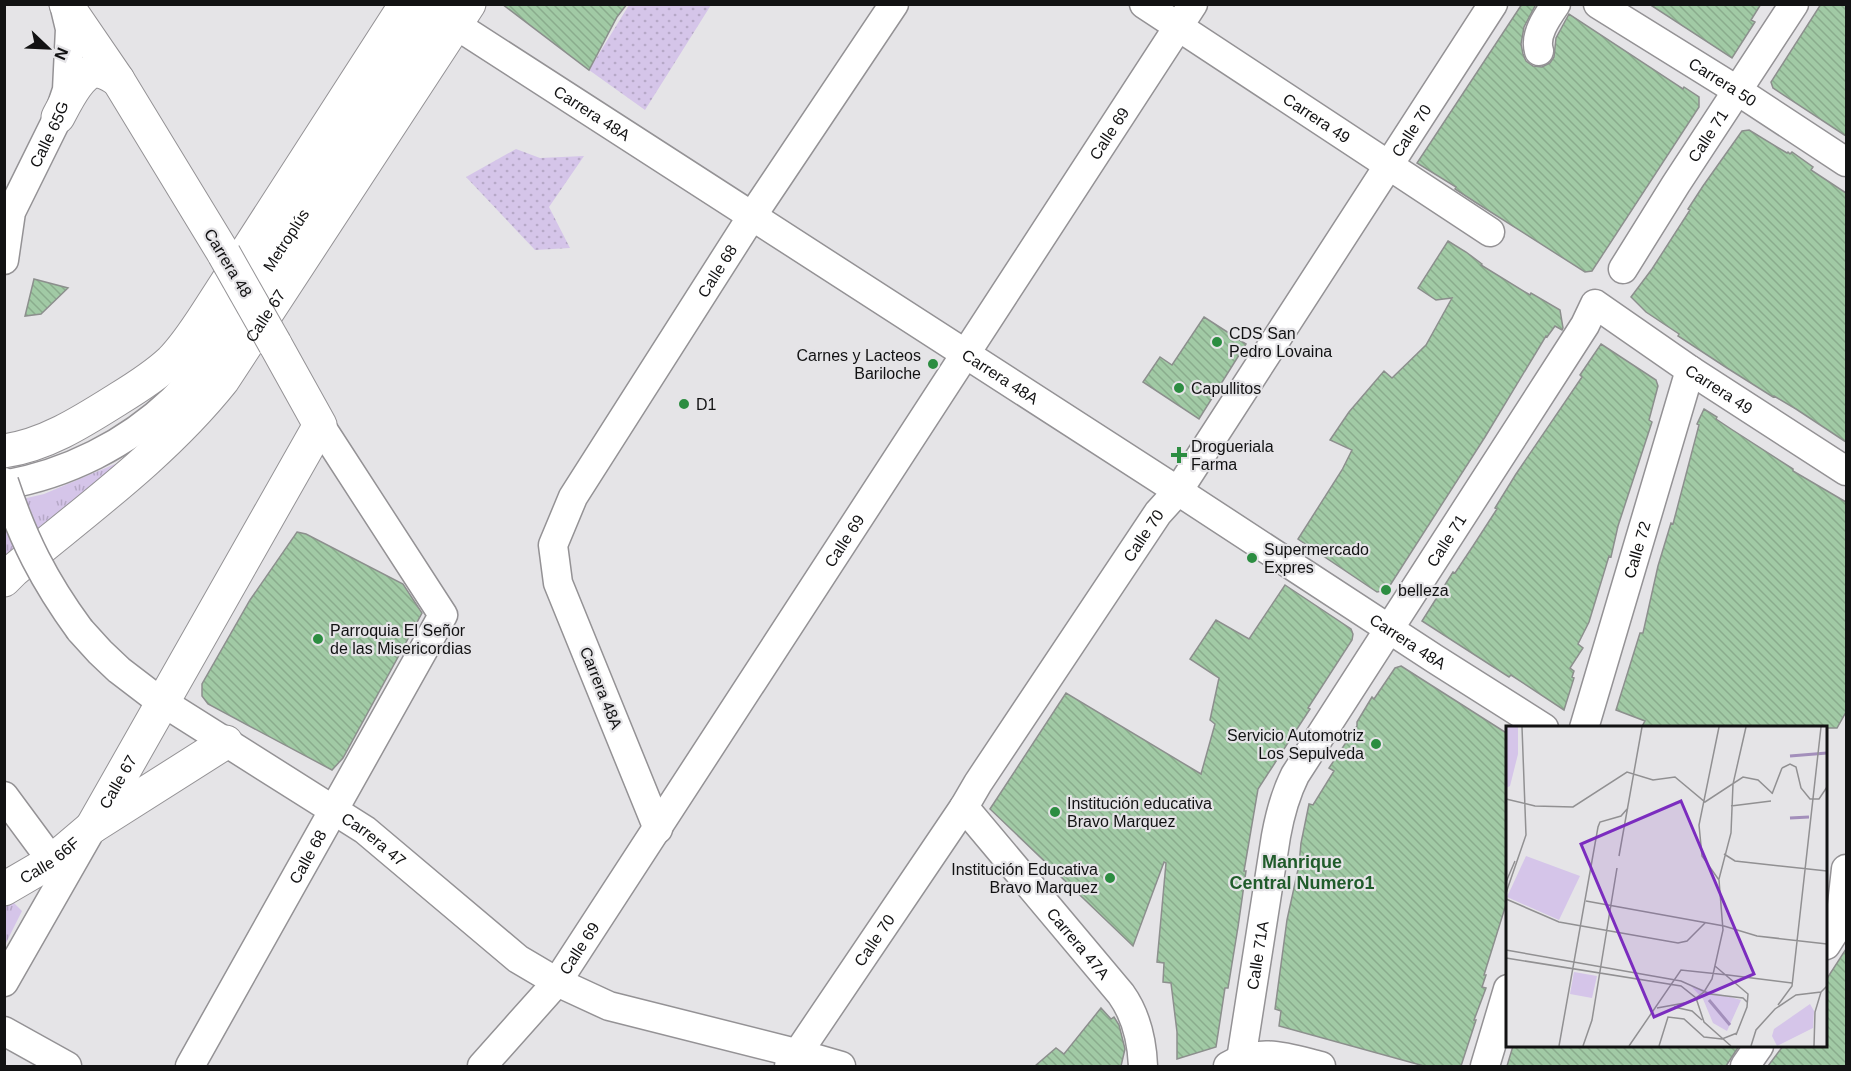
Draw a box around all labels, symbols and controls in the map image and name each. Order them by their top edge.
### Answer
north arrow [18,18,78,78]
text: N [51,45,71,62]
street label: Carrera 50 [1686,54,1760,109]
street label: Carrera 48A [551,82,634,144]
street label: Carrera 49 [1280,90,1354,146]
street label: Calle 65G [26,99,71,170]
street label: Calle 70 [1388,101,1434,160]
street label: Calle 69 [1086,104,1132,163]
street label: Calle 71 [1684,106,1731,165]
street label: Metroplús [260,206,312,274]
street label: Carrera 48 [201,226,255,300]
street label: Calle 68 [694,241,740,300]
street label: Calle 67 [242,286,288,345]
place label: CDS San Pedro Lovaina [1229,325,1332,360]
marker: CDS San Pedro Lovaina [1210,335,1224,349]
street label: Carrera 48A [959,346,1042,407]
place label: Carnes y Lacteos Bariloche [796,347,921,382]
marker: Carnes y Lacteos Bariloche [926,357,940,371]
street label: Carrera 49 [1682,361,1756,417]
place label: Capullitos [1191,380,1261,397]
marker: Capullitos [1172,381,1186,395]
place label: D1 [696,396,717,413]
marker: D1 [677,397,691,411]
place label: Drogueriala Farma [1191,438,1274,473]
marker: Drogueriala Farma [1172,448,1186,462]
street label: Calle 70 [1120,506,1167,565]
street label: Calle 69 [821,511,867,570]
street label: Calle 71 [1423,511,1469,570]
street label: Calle 72 [1620,519,1653,580]
place label: Supermercado Expres [1264,541,1369,576]
marker: Supermercado Expres [1245,551,1259,565]
place label: belleza [1398,582,1449,599]
marker: belleza [1379,583,1393,597]
street label: Carrera 48A [1367,610,1449,672]
place label: Parroquia El Señor de las Misericordias [330,622,471,657]
marker: Parroquia El Señor de las Misericordias [311,632,325,646]
street label: Carrera 48A [577,644,625,732]
inset map [1506,726,1827,1047]
place label: Servicio Automotriz Los Sepulveda [1227,727,1364,762]
marker: Servicio Automotriz Los Sepulveda [1369,737,1383,751]
street label: Calle 67 [96,752,140,812]
place label: Institución educativa Bravo Marquez [1067,795,1212,830]
marker: Institución educativa Bravo Marquez [1048,805,1062,819]
street label: Carrera 47 [339,809,409,869]
street label: Calle 68 [286,827,329,886]
street label: Calle 66F [17,833,83,886]
district label: Manrique Central Numero1 [1229,852,1375,893]
place label: Institución Educativa Bravo Marquez [951,861,1098,896]
marker: Institución Educativa Bravo Marquez [1103,871,1117,885]
street label: Carrera 47A [1044,904,1113,982]
street label: Calle 70 [851,911,898,969]
street label: Calle 69 [556,919,602,977]
street label: Calle 71A [1244,919,1271,991]

